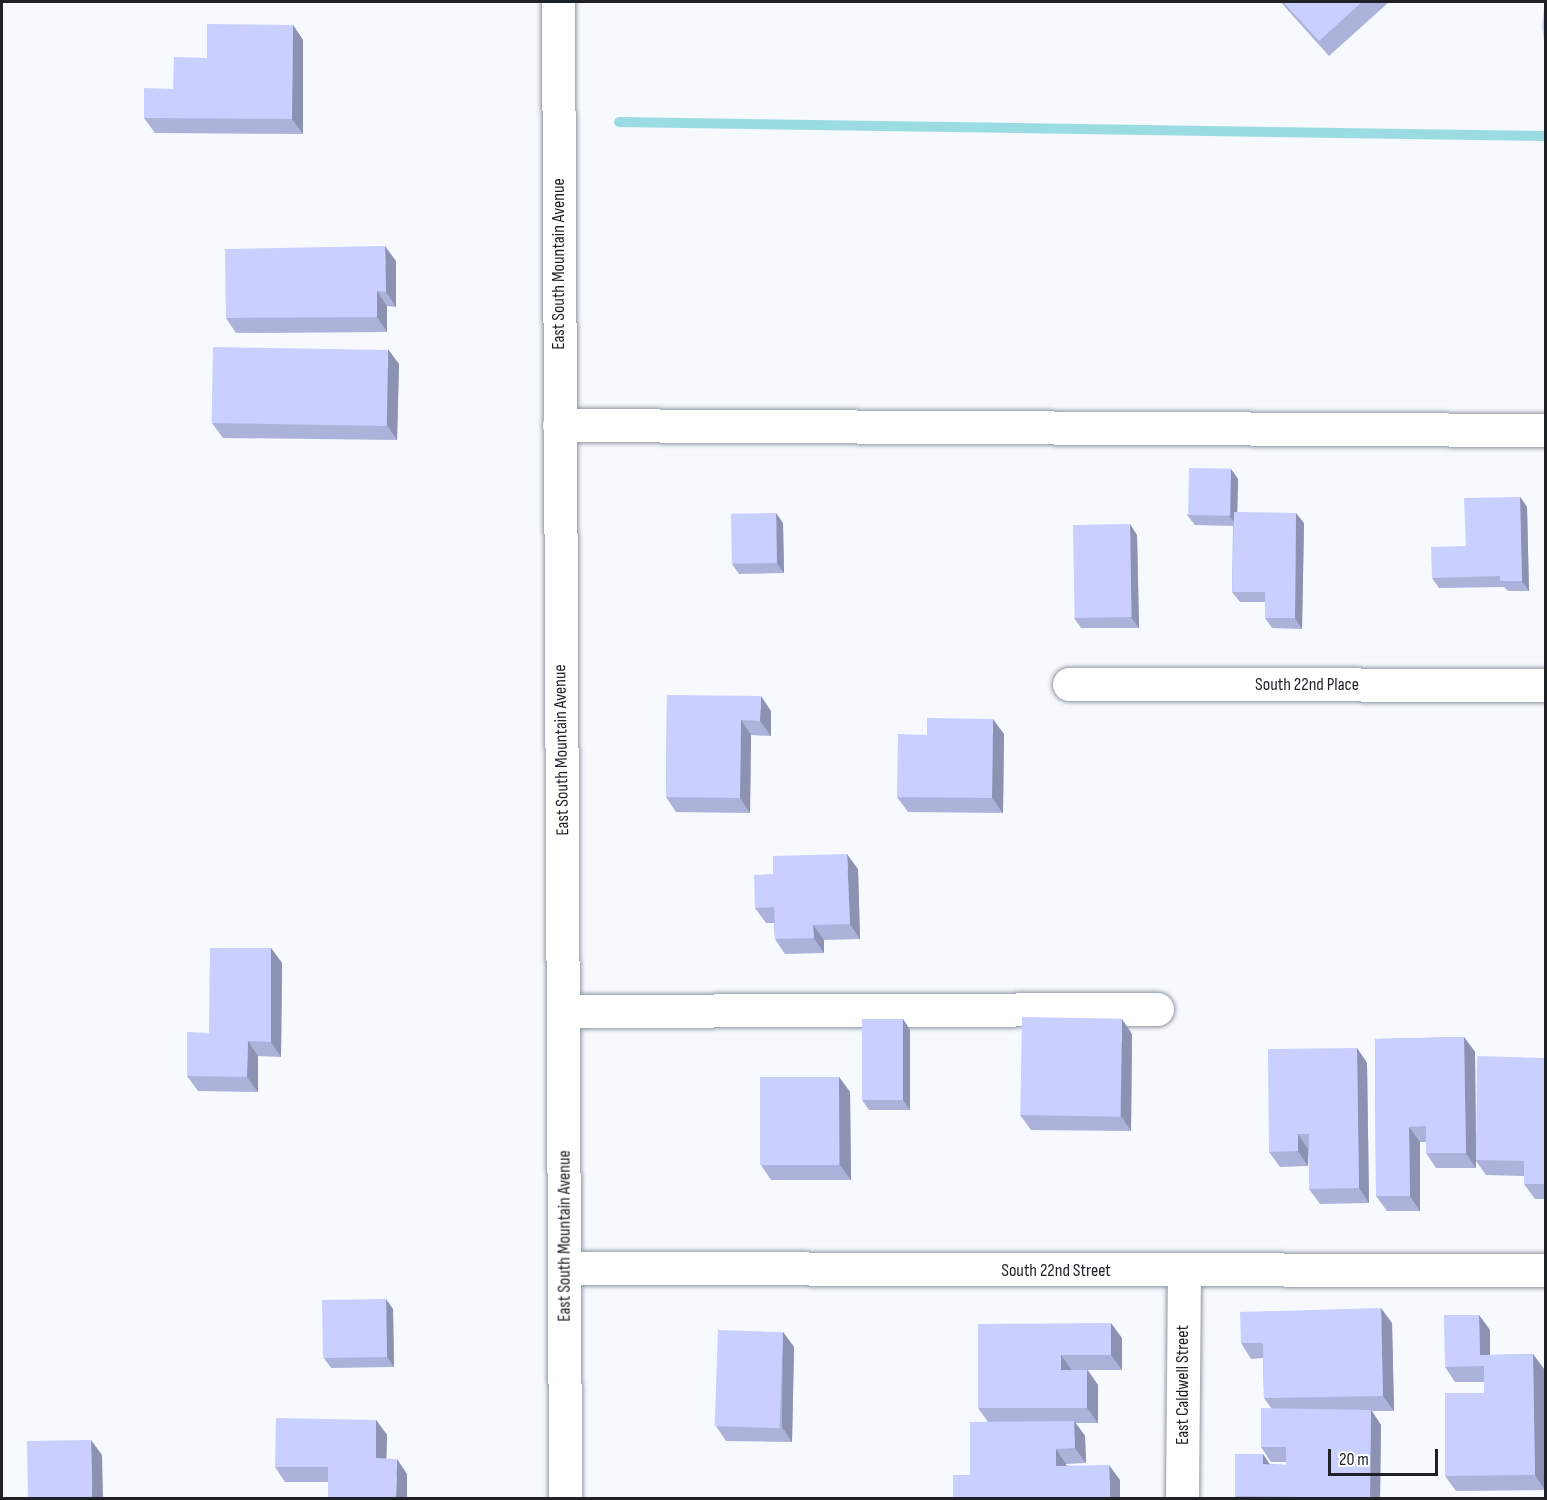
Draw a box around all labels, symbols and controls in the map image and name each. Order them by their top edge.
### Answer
street label: East South Mountain Avenue [548,178,570,350]
street label: East South Mountain Avenue [550,664,574,836]
street label: South 22nd Place [1255,674,1359,696]
street label: East South Mountain Avenue [554,1150,576,1322]
street label: South 22nd Street [1001,1260,1111,1282]
street label: East Caldwell Street [1172,1325,1194,1445]
scale bar [1331,1437,1440,1475]
text: 20 m [1339,1449,1369,1470]

